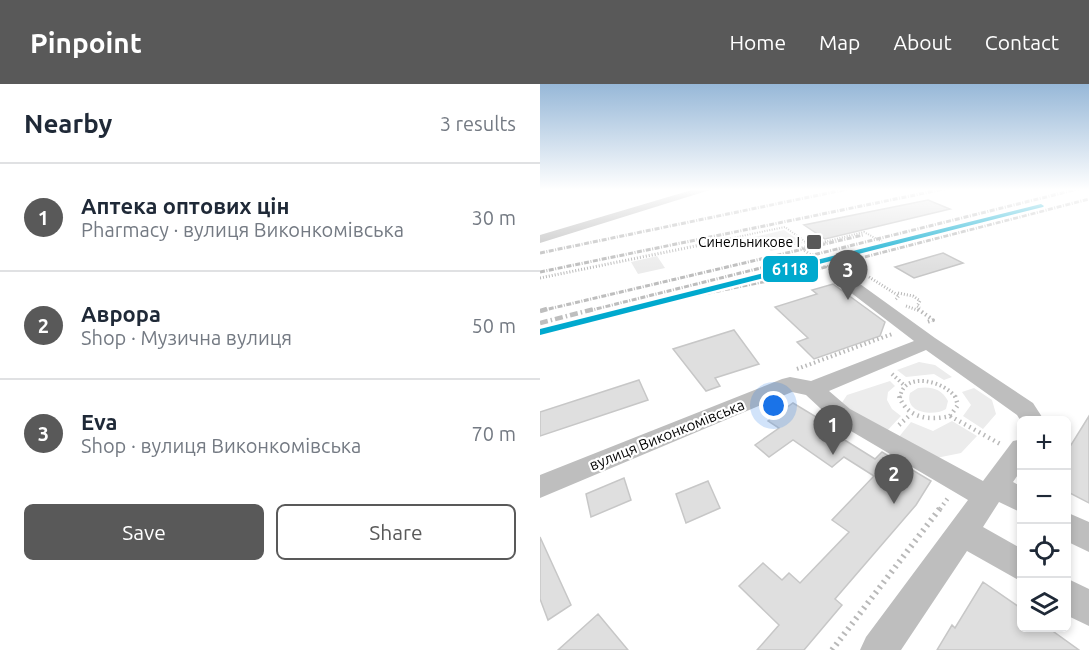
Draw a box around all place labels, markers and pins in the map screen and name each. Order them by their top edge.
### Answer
marker: Синельникове І [805,233,823,251]
place label: Синельникове І [698,234,800,250]
pin: 3 [828,250,868,300]
pin: 1 [814,406,852,455]
pin: 2 [874,454,914,504]

